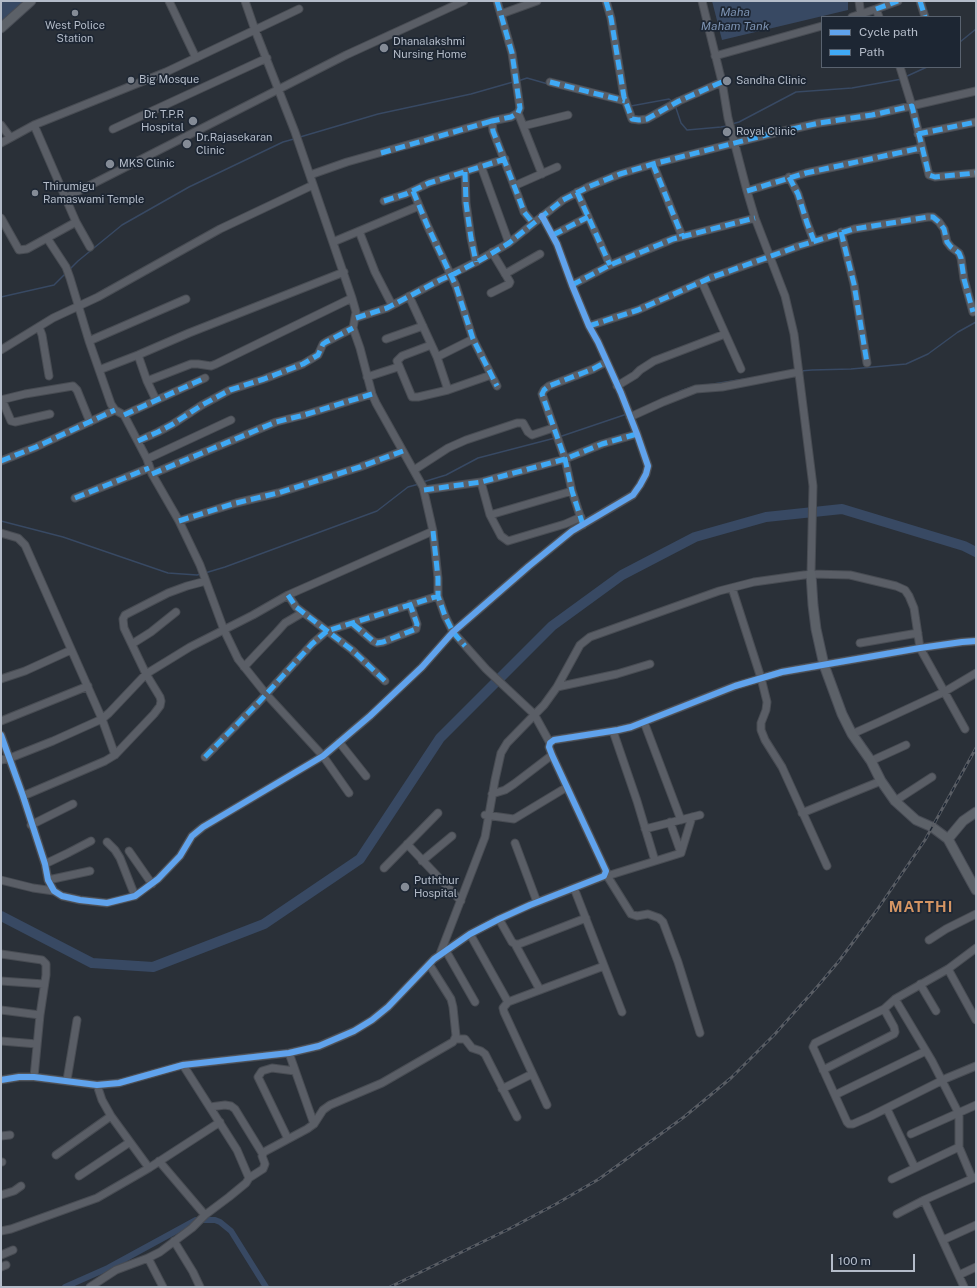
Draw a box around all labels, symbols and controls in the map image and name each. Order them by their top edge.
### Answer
water label: Maha Maham Tank [701,5,769,33]
marker: West Police Station [70,8,80,18]
legend [821,16,961,68]
place label: West Police Station [45,19,105,45]
text: Cycle path [859,25,918,39]
place label: Dhanalakshmi Nursing Home [393,35,467,61]
marker: Dhanalakshmi Nursing Home [378,42,390,54]
text: Path [859,45,885,59]
place label: Big Mosque [139,73,199,87]
place label: Sandha Clinic [736,74,806,88]
marker: Big Mosque [126,75,136,85]
marker: Sandha Clinic [721,75,733,87]
place label: Dr. T.P.R Hospital [141,108,184,134]
marker: Dr. T.P.R Hospital [187,115,199,127]
place label: Royal Clinic [736,125,796,139]
marker: Royal Clinic [721,126,733,138]
place label: Dr.Rajasekaran Clinic [196,131,272,157]
marker: Dr.Rajasekaran Clinic [181,138,193,150]
place label: MKS Clinic [119,157,175,171]
marker: MKS Clinic [104,158,116,170]
place label: Thirumigu Ramaswami Temple [43,180,144,206]
marker: Thirumigu Ramaswami Temple [30,188,40,198]
place label: Puththur Hospital [414,874,459,900]
marker: Puththur Hospital [399,881,411,893]
district label: MATTHI [889,898,953,916]
scale bar [833,1246,917,1272]
text: 100 m [838,1254,871,1268]

